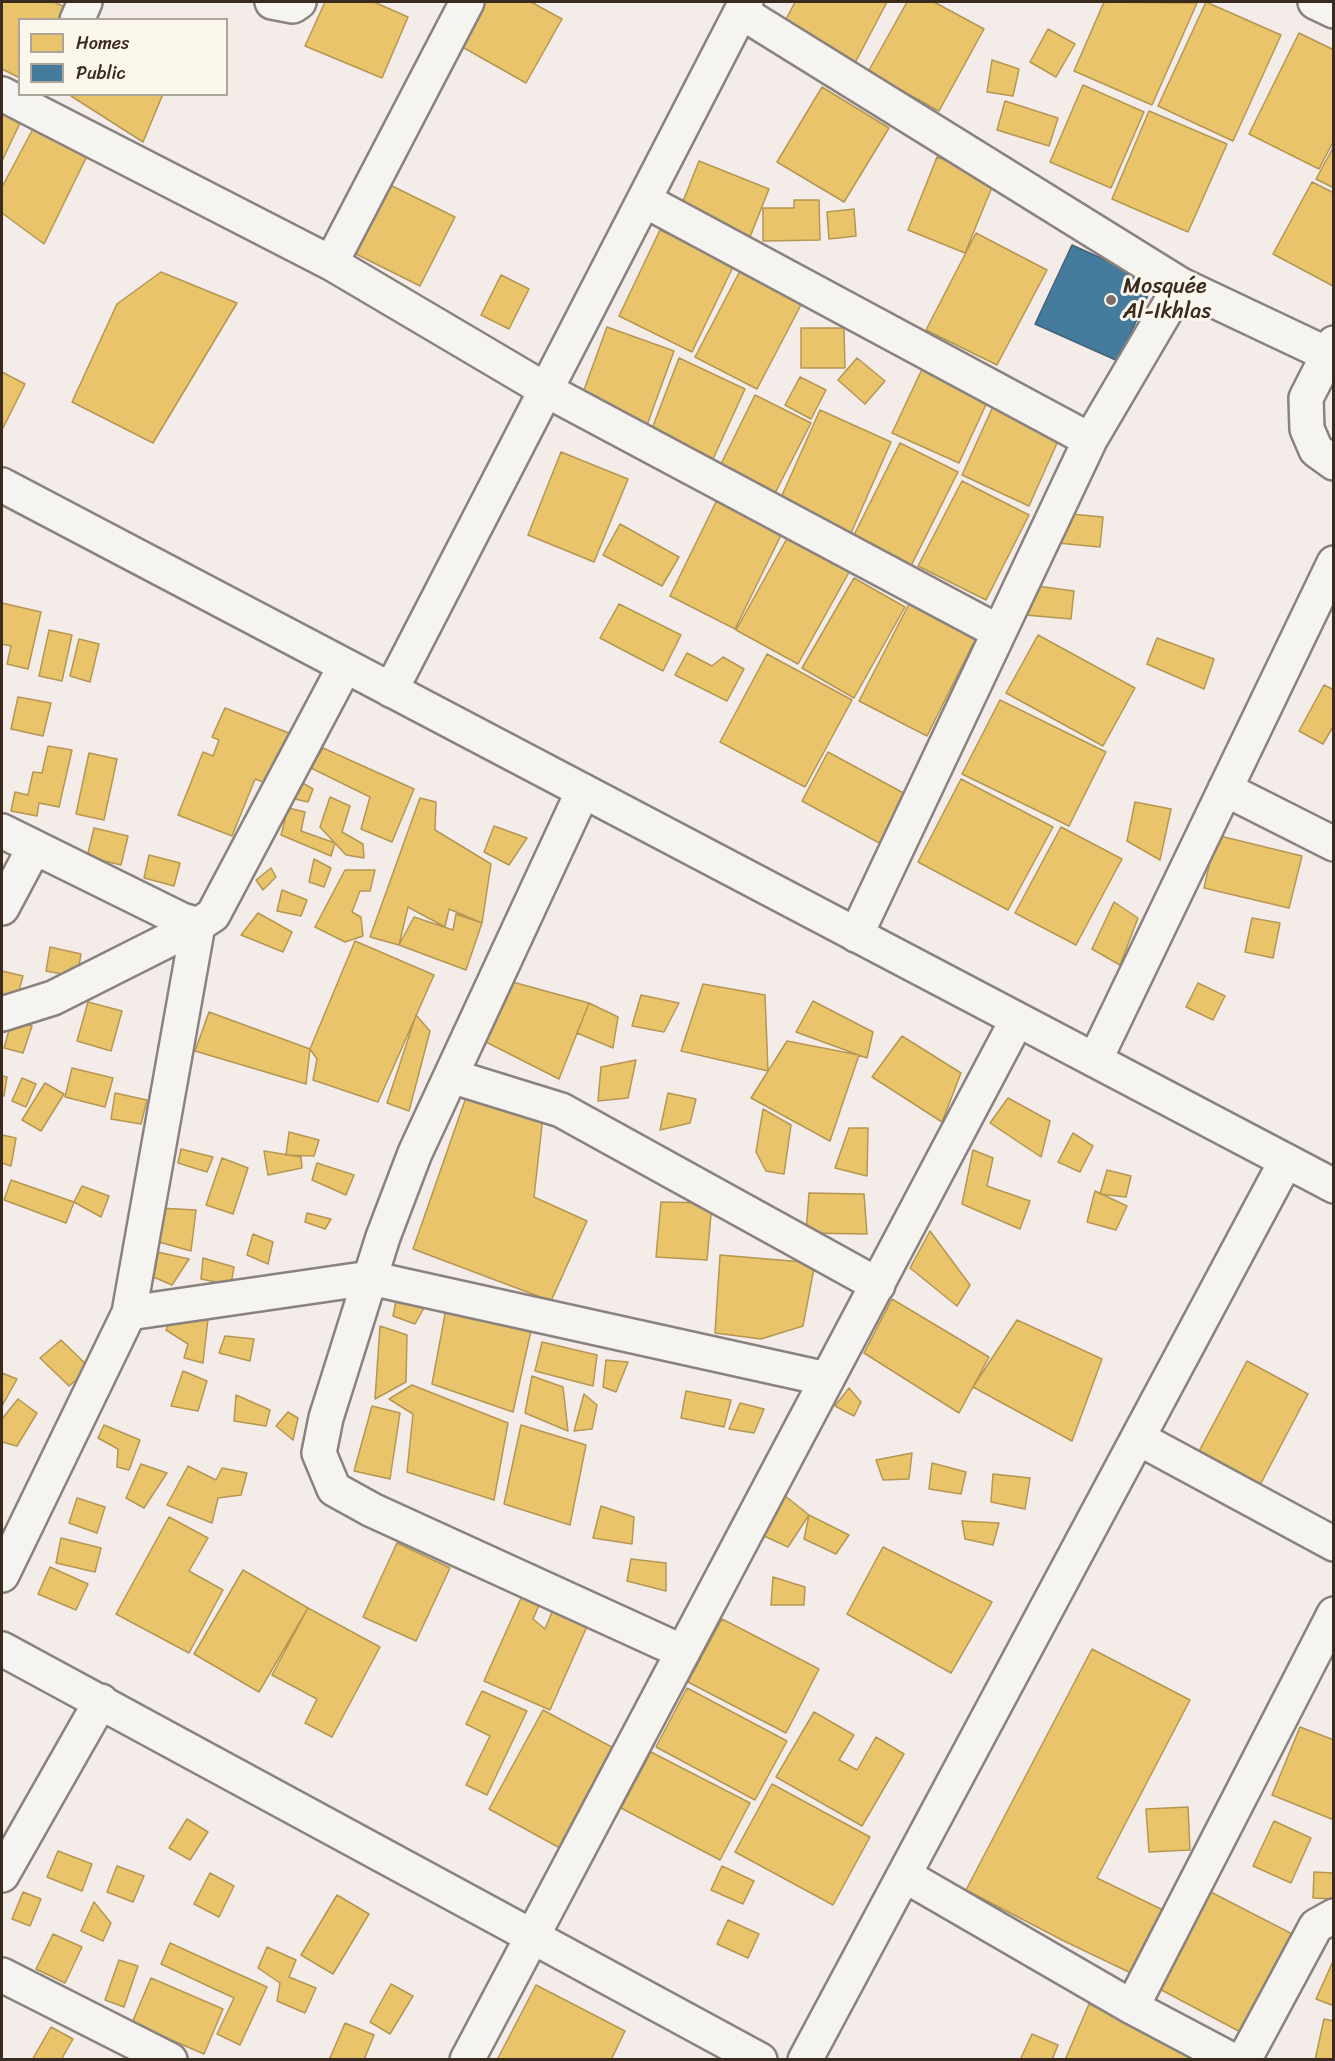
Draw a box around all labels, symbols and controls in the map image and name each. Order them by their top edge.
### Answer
legend [18,18,228,96]
text: Homes [76,27,129,59]
text: Public [76,57,126,89]
place label: Mosquée Al-Ikhlas [1123,274,1211,326]
marker: Mosquée Al-Ikhlas [1104,293,1118,307]

